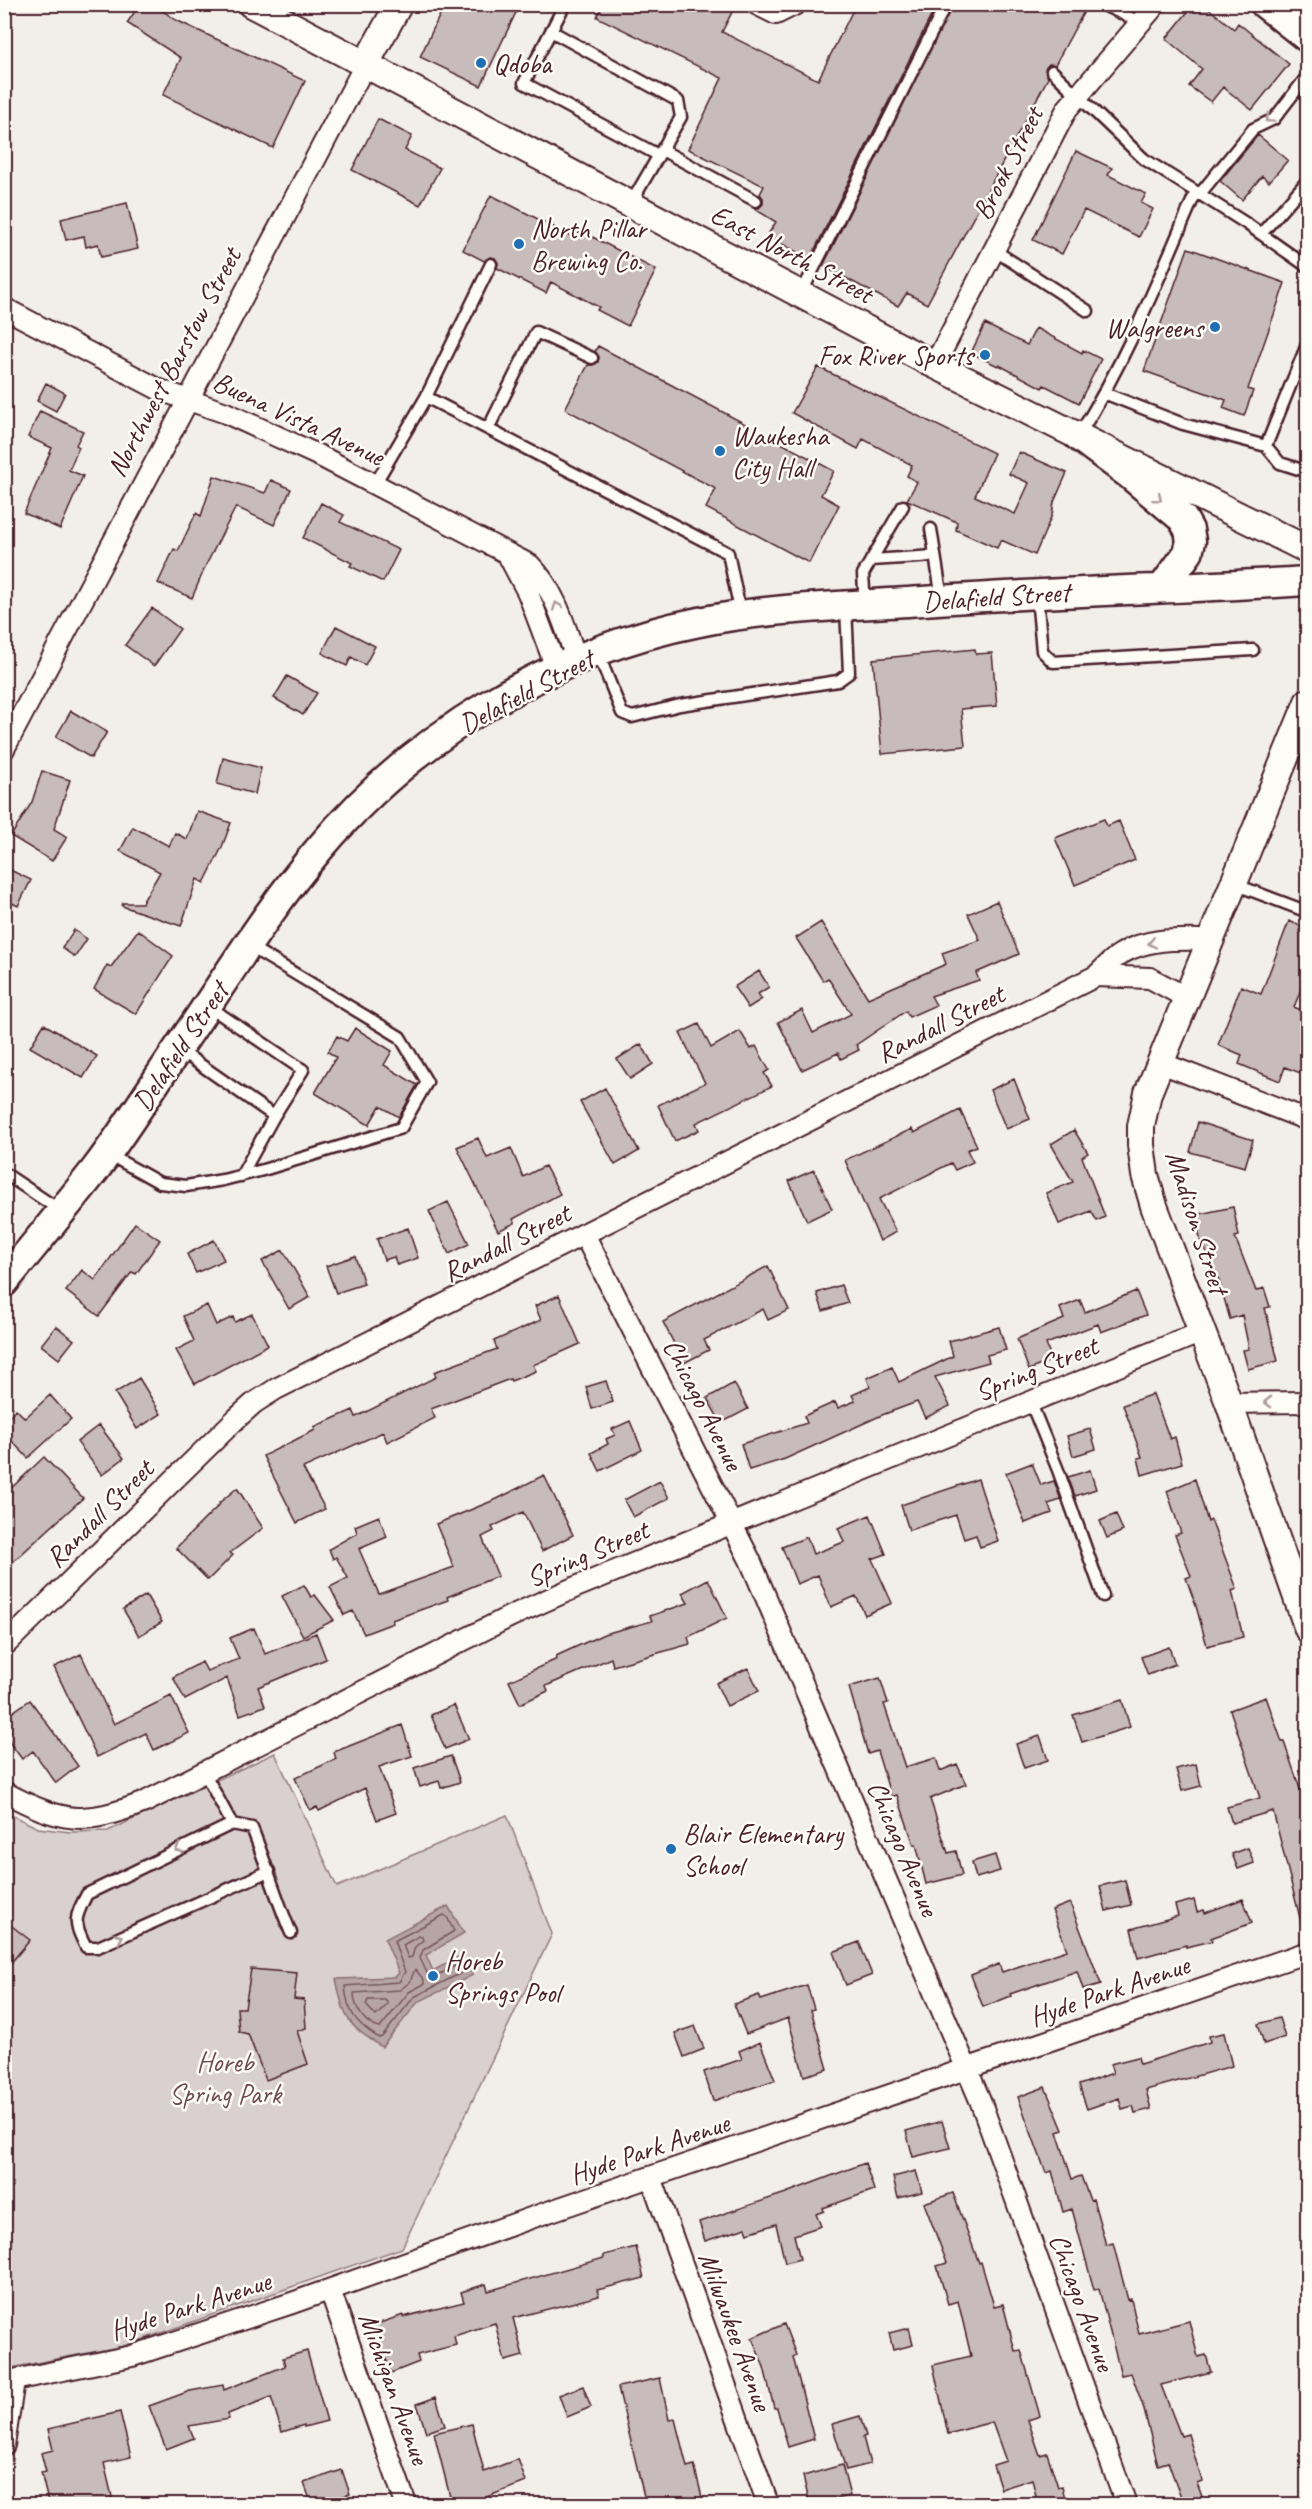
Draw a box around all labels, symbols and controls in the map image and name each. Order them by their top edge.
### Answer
place label: Qdoba [493,46,553,81]
marker: Qdoba [474,56,488,70]
street label: Brook Street [964,99,1052,225]
one-way arrow [1265,112,1276,123]
street label: East North Street [705,196,881,312]
place label: North Pillar Brewing Co. [531,211,648,278]
marker: North Pillar Brewing Co. [512,237,526,251]
street label: Northwest Barstow Street [98,239,250,483]
place label: Walgreens [1106,310,1205,345]
marker: Walgreens [1208,320,1222,334]
place label: Fox River Sports [818,338,975,373]
marker: Fox River Sports [978,348,992,362]
street label: Buena Vista Avenue [208,364,392,474]
place label: Waukesha City Hall [732,418,830,485]
marker: Waukesha City Hall [713,444,727,458]
one-way arrow [1151,490,1162,501]
street label: Delafield Street [921,574,1074,619]
one-way arrow [552,601,564,612]
street label: Delafield Street [453,640,603,741]
one-way arrow [1148,936,1158,949]
street label: Delafield Street [125,972,238,1117]
street label: Randall Street [871,975,1012,1070]
street label: Madison Street [1158,1146,1238,1302]
street label: Randall Street [437,1194,578,1289]
street label: Spring Street [970,1327,1105,1409]
street label: Chicago Avenue [655,1332,753,1478]
one-way arrow [1264,1396,1273,1408]
street label: Randall Street [38,1450,163,1575]
street label: Spring Street [521,1511,656,1595]
street label: Chicago Avenue [859,1775,948,1923]
place label: Blair Elementary School [683,1816,846,1883]
one-way arrow [175,1842,186,1854]
marker: Blair Elementary School [664,1842,678,1856]
one-way arrow [112,1933,123,1945]
place label: Horeb Springs Pool [445,1943,565,2010]
street label: Hyde Park Avenue [1025,1946,1196,2034]
marker: Horeb Springs Pool [426,1969,440,1983]
park label: Horeb Spring Park [169,2044,283,2111]
street label: Hyde Park Avenue [565,2104,736,2192]
street label: Chicago Avenue [1042,2229,1124,2377]
street label: Milwaukee Avenue [691,2247,781,2417]
street label: Hyde Park Avenue [105,2262,277,2348]
street label: Michigan Avenue [351,2308,439,2471]

